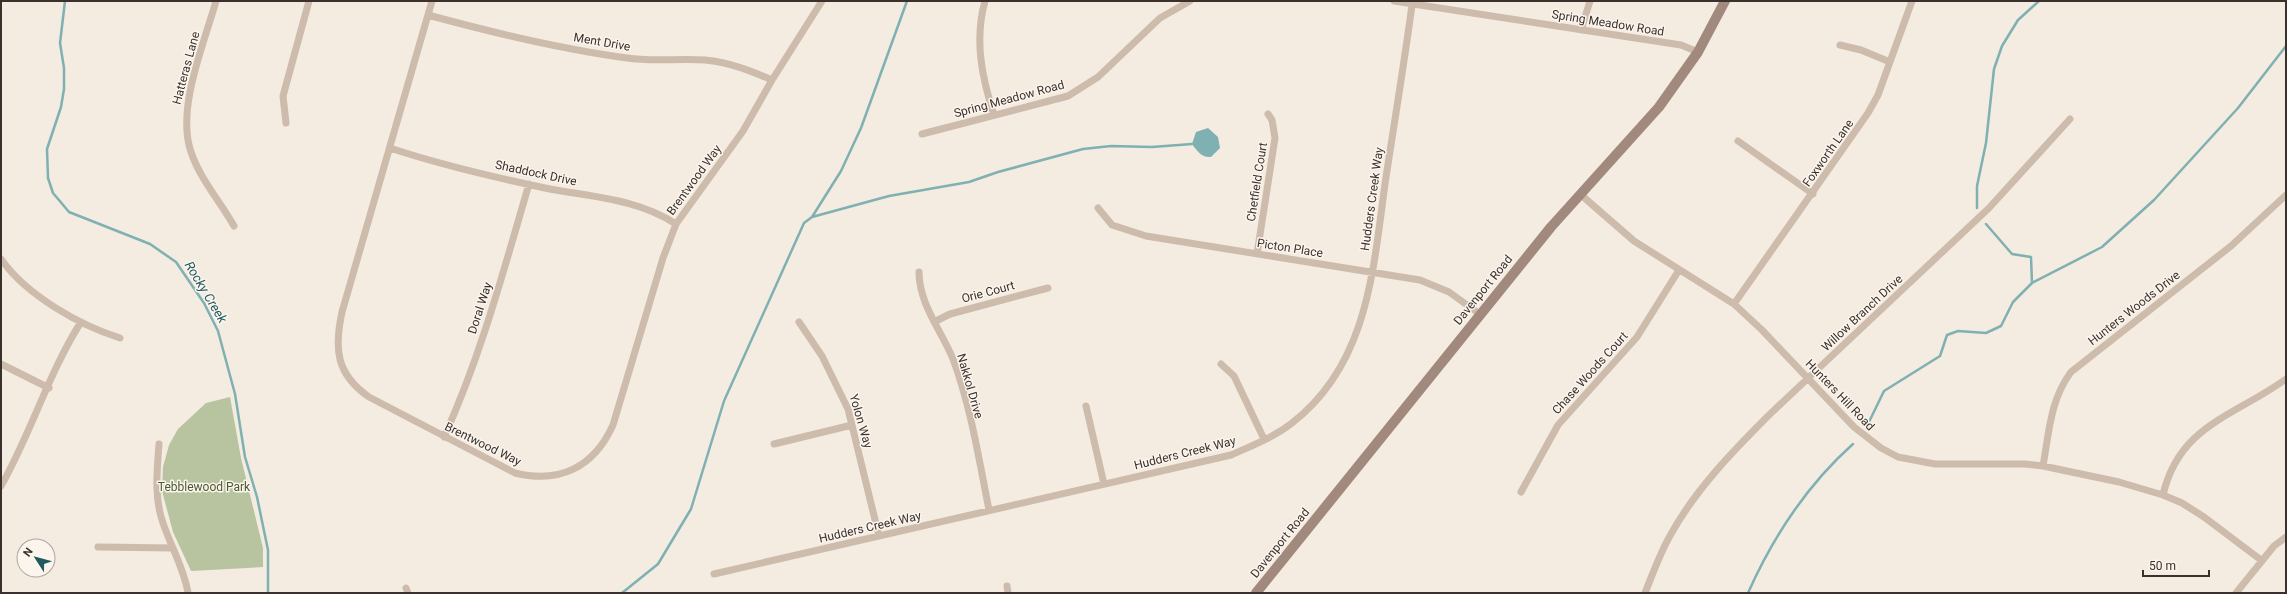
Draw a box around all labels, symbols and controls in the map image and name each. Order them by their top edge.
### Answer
street label: Spring Meadow Road [1551,7,1665,39]
street label: Hatteras Lane [170,30,202,106]
street label: Ment Drive [573,30,631,54]
street label: Spring Meadow Road [952,78,1066,120]
street label: Foxworth Lane [1800,117,1856,189]
street label: Chetfield Court [1244,141,1270,223]
street label: Brentwood Way [664,142,724,218]
street label: Hudders Creek Way [1358,146,1386,252]
street label: Shaddock Drive [494,158,578,188]
street label: Picton Place [1256,236,1324,260]
street label: Davenport Road [1451,252,1515,328]
water label: Rocky Creek [182,258,231,326]
street label: Hunters Woods Drive [2085,268,2183,348]
street label: Willow Branch Drive [1819,272,1905,354]
street label: Orie Court [960,278,1016,306]
street label: Doral Way [465,280,495,336]
street label: Chase Woods Court [1549,329,1631,417]
street label: Nakkol Drive [954,352,986,420]
street label: Hunters Hill Road [1803,357,1877,433]
street label: Yolon Way [847,392,875,450]
street label: Brentwood Way [442,419,524,469]
street label: Hudders Creek Way [1133,433,1238,472]
park label: Tebblewood Park [158,480,251,494]
street label: Davenport Road [1248,505,1312,581]
street label: Hudders Creek Way [818,508,923,546]
north arrow [16,538,56,578]
text: N [21,545,36,559]
scale bar [2143,552,2209,578]
text: 50 m [2149,559,2176,573]

